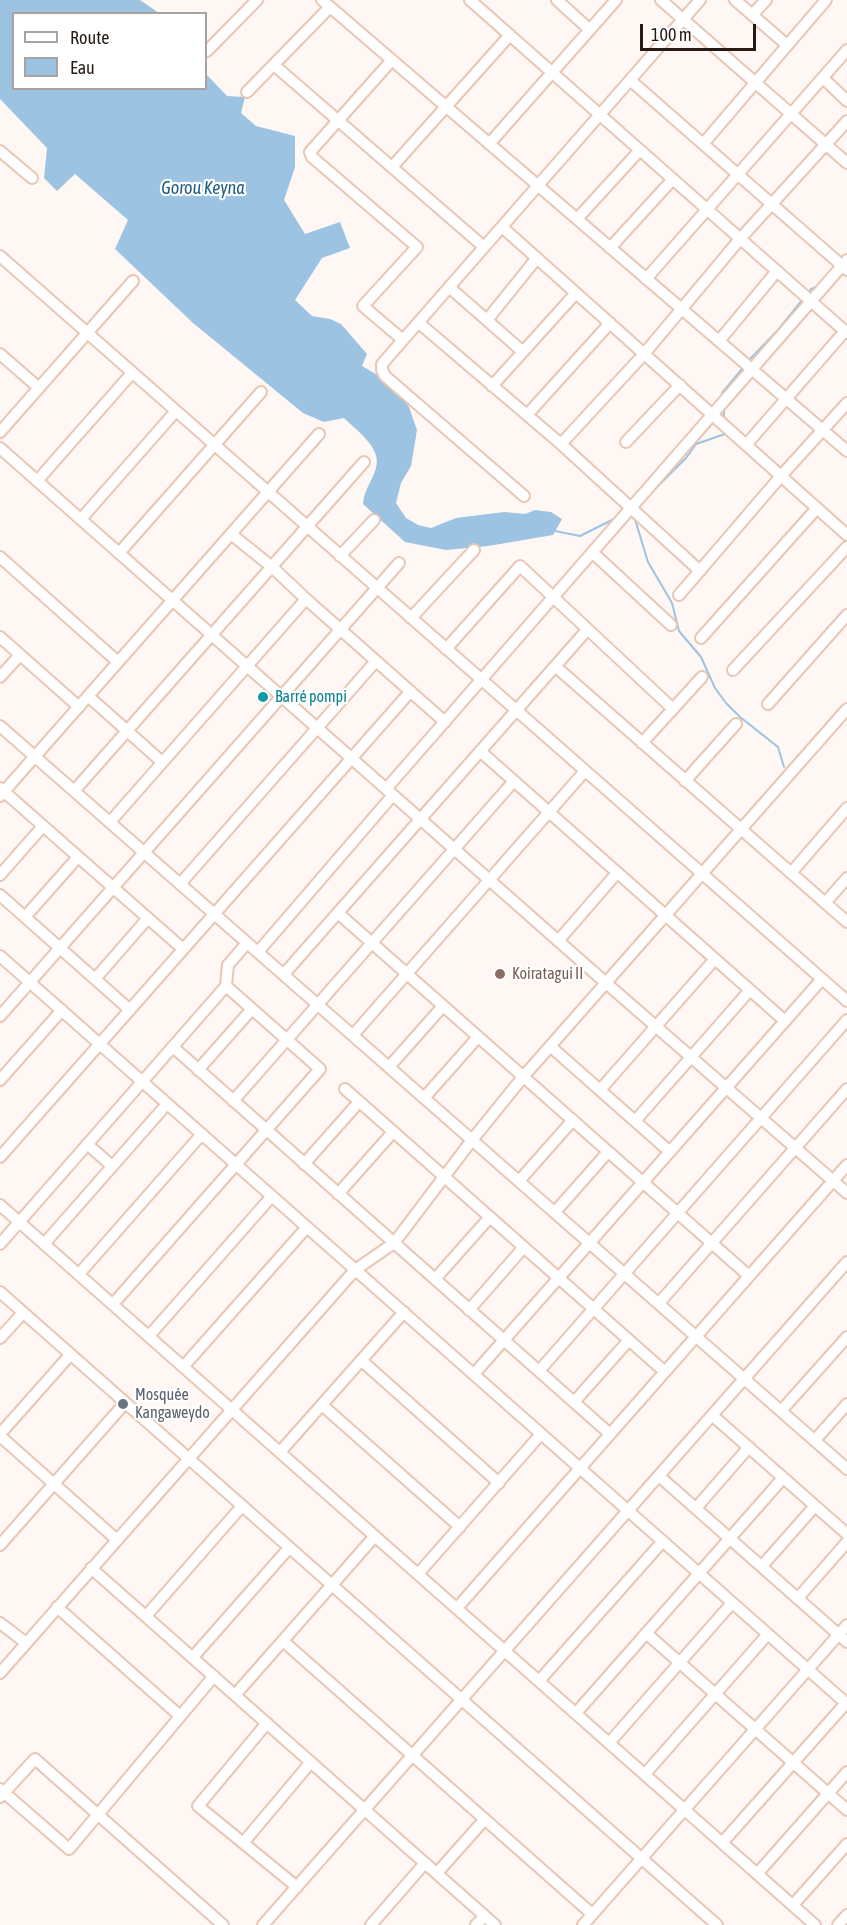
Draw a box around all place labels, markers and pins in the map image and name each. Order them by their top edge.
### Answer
place label: Barré pompi [275,687,347,707]
marker: Barré pompi [256,690,270,704]
place label: Koiratagui II [512,964,583,984]
marker: Koiratagui II [493,967,507,981]
place label: Mosquée Kangaweydo [135,1385,210,1423]
marker: Mosquée Kangaweydo [116,1397,130,1411]

